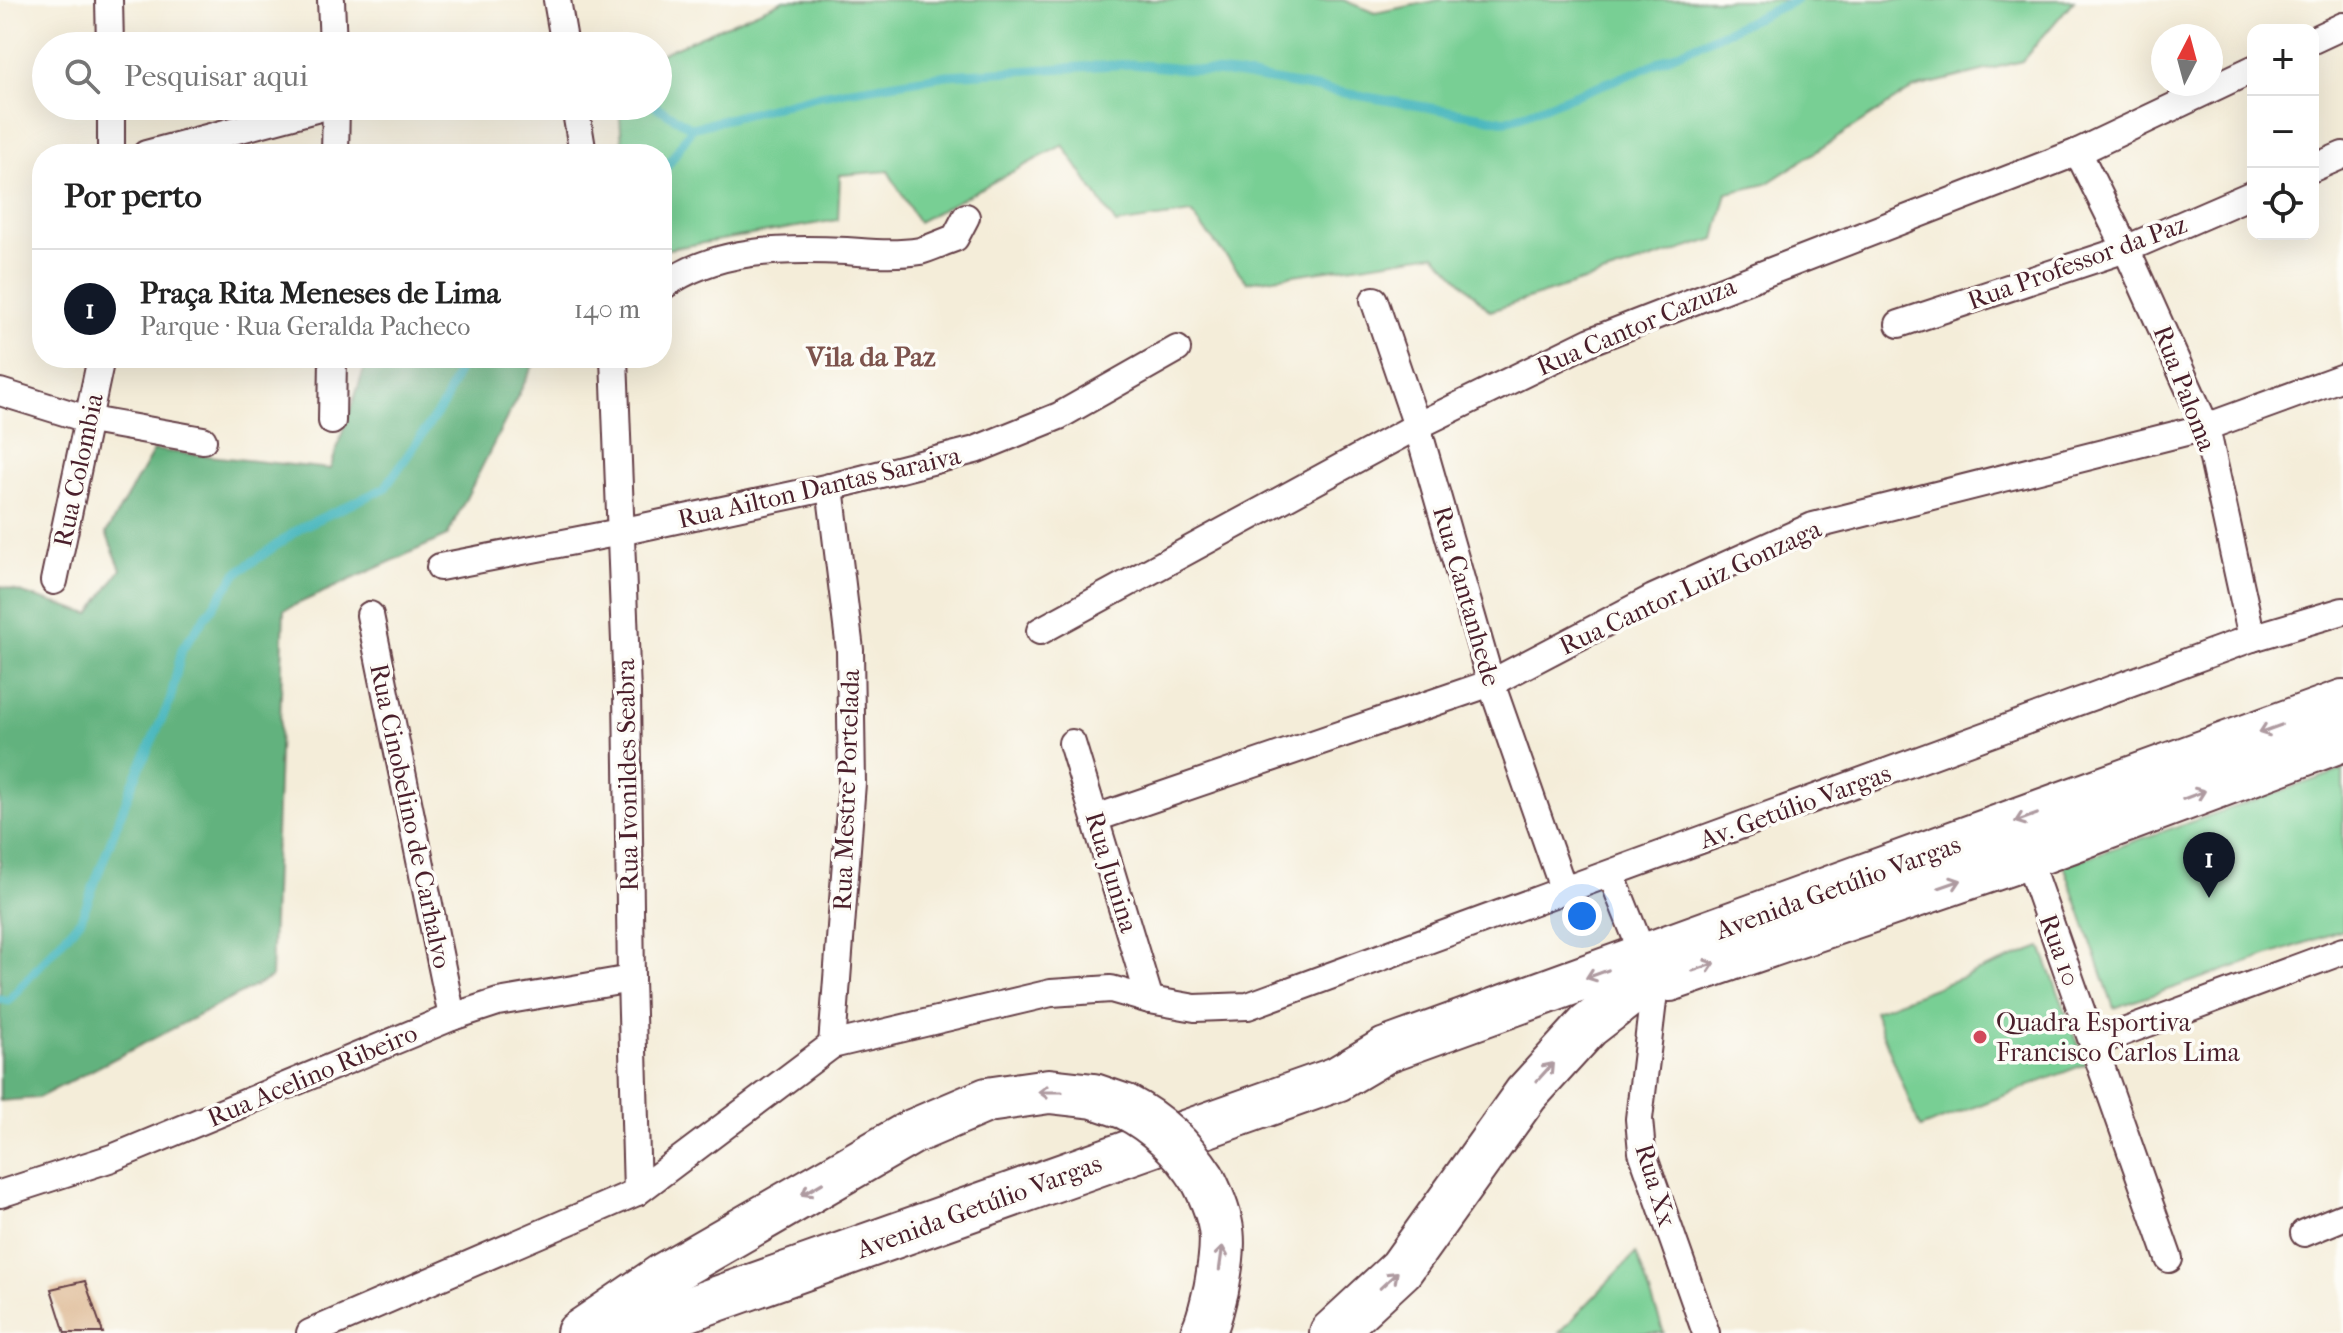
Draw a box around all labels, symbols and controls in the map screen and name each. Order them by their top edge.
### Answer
north arrow [2151,24,2223,96]
map controls [2247,24,2319,240]
button: + [2247,24,2319,96]
search box [32,32,672,120]
icon: search [60,54,104,98]
text: Pesquisar aqui [124,59,308,94]
button: − [2247,96,2319,168]
button: locate [2247,168,2319,240]
text: Por perto [64,176,202,216]
street label: Rua Professor da Paz [1963,208,2191,317]
street label: Rua Cantor Cazuza [1532,270,1741,382]
text: Praça Rita Meneses de Lima [140,276,500,311]
text: 1 [85,294,95,325]
text: 140 m [574,294,640,325]
text: Parque · Rua Geralda Pacheco [140,311,470,342]
street label: Rua Paloma [2146,321,2223,456]
district label: Vila da Paz [805,340,936,373]
street label: Rua Colombia [47,390,110,550]
street label: Rua Ailton Dantas Saraiva [675,440,964,535]
street label: Rua Cantanhede [1426,502,1507,690]
street label: Rua Cantor Luiz Gonzaga [1554,513,1827,662]
street label: Rua Ivonildes Seabra [610,657,645,892]
street label: Rua Cinobelino de Carhalvo [363,661,458,971]
street label: Rua Mestre Portelada [827,668,866,912]
one-way arrow [2258,723,2283,738]
street label: Av. Getúlio Vargas [1694,757,1895,856]
one-way arrow [2181,787,2206,801]
street label: Rua Junina [1078,808,1145,937]
one-way arrow [2014,812,2038,826]
street label: Avenida Getúlio Vargas [1710,829,1965,947]
pin: 1 [2183,832,2235,898]
one-way arrow [1937,875,1962,890]
your location [1562,896,1602,936]
street label: Rua 10 [2032,910,2087,990]
one-way arrow [1691,959,1716,974]
one-way arrow [1585,967,1610,982]
place label: Quadra Esportiva Francisco Carlos Lima [1996,1007,2241,1068]
street label: Rua Acelino Ribeiro [203,1017,422,1134]
marker: Quadra Esportiva Francisco Carlos Lima [1971,1028,1989,1046]
one-way arrow [1536,1063,1554,1083]
one-way arrow [1037,1084,1064,1100]
street label: Rua Xx [1628,1140,1683,1231]
street label: Avenida Getúlio Vargas [851,1148,1106,1266]
one-way arrow [801,1182,825,1197]
one-way arrow [1214,1245,1229,1271]
one-way arrow [1379,1270,1399,1289]

